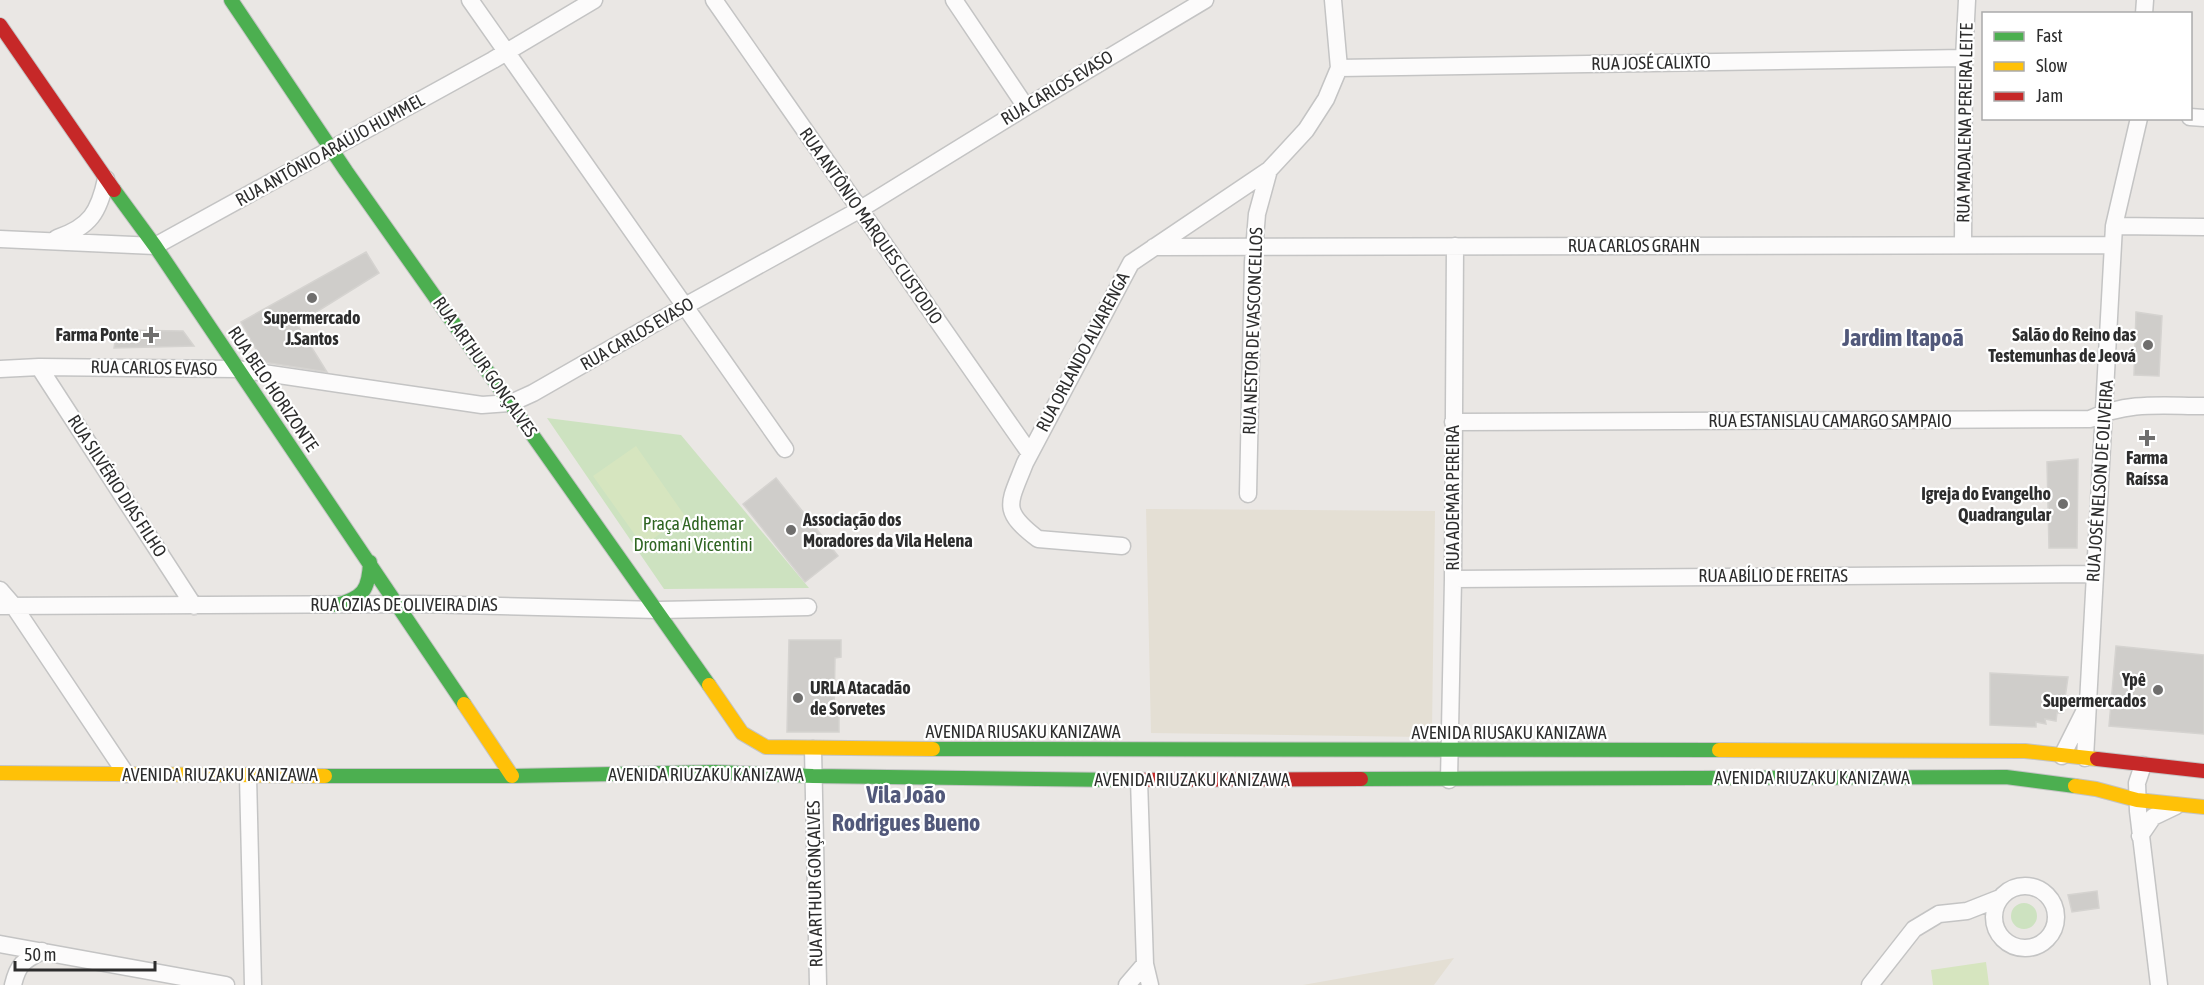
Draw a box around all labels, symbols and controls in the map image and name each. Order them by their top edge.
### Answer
legend [1982,12,2192,120]
street label: RUA MADALENA PEREIRA LEITE [1952,22,1977,223]
text: Fast [2036,25,2063,46]
street label: RUA CARLOS EVASO [997,46,1117,129]
street label: RUA JOSÉ CALIXTO [1591,51,1711,74]
text: Slow [2036,55,2067,76]
text: Jam [2036,85,2063,106]
street label: RUA ANTÔNIO ARAÚJO HUMMEL [232,89,428,210]
street label: RUA ANTÔNIO MARQUES CUSTODIO [796,124,947,328]
street label: RUA NESTOR DE VASCONCELLOS [1238,226,1267,435]
street label: RUA CARLOS GRAHN [1568,235,1700,256]
street label: RUA ORLANDO ALVARENGA [1032,268,1134,435]
marker: Supermercado J.Santos [305,291,319,305]
street label: RUA ARTHUR GONÇALVES [429,292,542,441]
street label: RUA CARLOS EVASO [577,293,697,374]
place label: Supermercado J.Santos [264,307,360,349]
street label: RUA BELO HORIZONTE [224,322,323,455]
place label: Farma Ponte [56,324,139,345]
district label: Jardim Itapoã [1841,324,1964,351]
place label: Salão do Reino das Testemunhas de Jeová [1988,324,2137,366]
marker: Farma Ponte [144,328,158,342]
marker: Salão do Reino das Testemunhas de Jeová [2141,338,2155,352]
street label: RUA CARLOS EVASO [90,356,218,379]
street label: RUA JOSÉ NELSON DE OLIVEIRA [2082,379,2117,583]
street label: RUA ESTANISLAU CAMARGO SAMPAIO [1708,410,1952,431]
street label: RUA SILVÉRIO DIAS FILHO [64,411,171,561]
street label: RUA ADEMAR PEREIRA [1442,425,1463,571]
marker: Farma Raíssa [2140,431,2154,445]
place label: Farma Raíssa [2126,447,2168,489]
place label: Igreja do Evangelho Quadrangular [1921,483,2052,525]
marker: Igreja do Evangelho Quadrangular [2056,497,2070,511]
place label: Associação dos Moradores da Vila Helena [802,509,973,551]
park label: Praça Adhemar Dromani Vicentini [633,513,753,555]
marker: Associação dos Moradores da Vila Helena [784,523,798,537]
street label: RUA ABÍLIO DE FREITAS [1698,565,1848,586]
street label: RUA OZIAS DE OLIVEIRA DIAS [310,594,498,615]
place label: Ypê Supermercados [2043,669,2147,711]
place label: URLA Atacadão de Sorvetes [810,677,911,719]
marker: Ypê Supermercados [2151,683,2165,697]
marker: URLA Atacadão de Sorvetes [791,691,805,705]
street label: AVENIDA RIUSAKU KANIZAWA [926,721,1121,742]
street label: AVENIDA RIUSAKU KANIZAWA [1412,722,1607,743]
street label: AVENIDA RIUZAKU KANIZAWA [122,764,318,785]
street label: AVENIDA RIUZAKU KANIZAWA [608,764,804,785]
street label: AVENIDA RIUZAKU KANIZAWA [1714,767,1910,788]
street label: AVENIDA RIUZAKU KANIZAWA [1094,769,1290,790]
district label: Vila João Rodrigues Bueno [832,781,980,836]
street label: RUA ARTHUR GONÇALVES [803,800,826,968]
scale bar [15,934,154,972]
text: 50 m [24,944,56,965]

